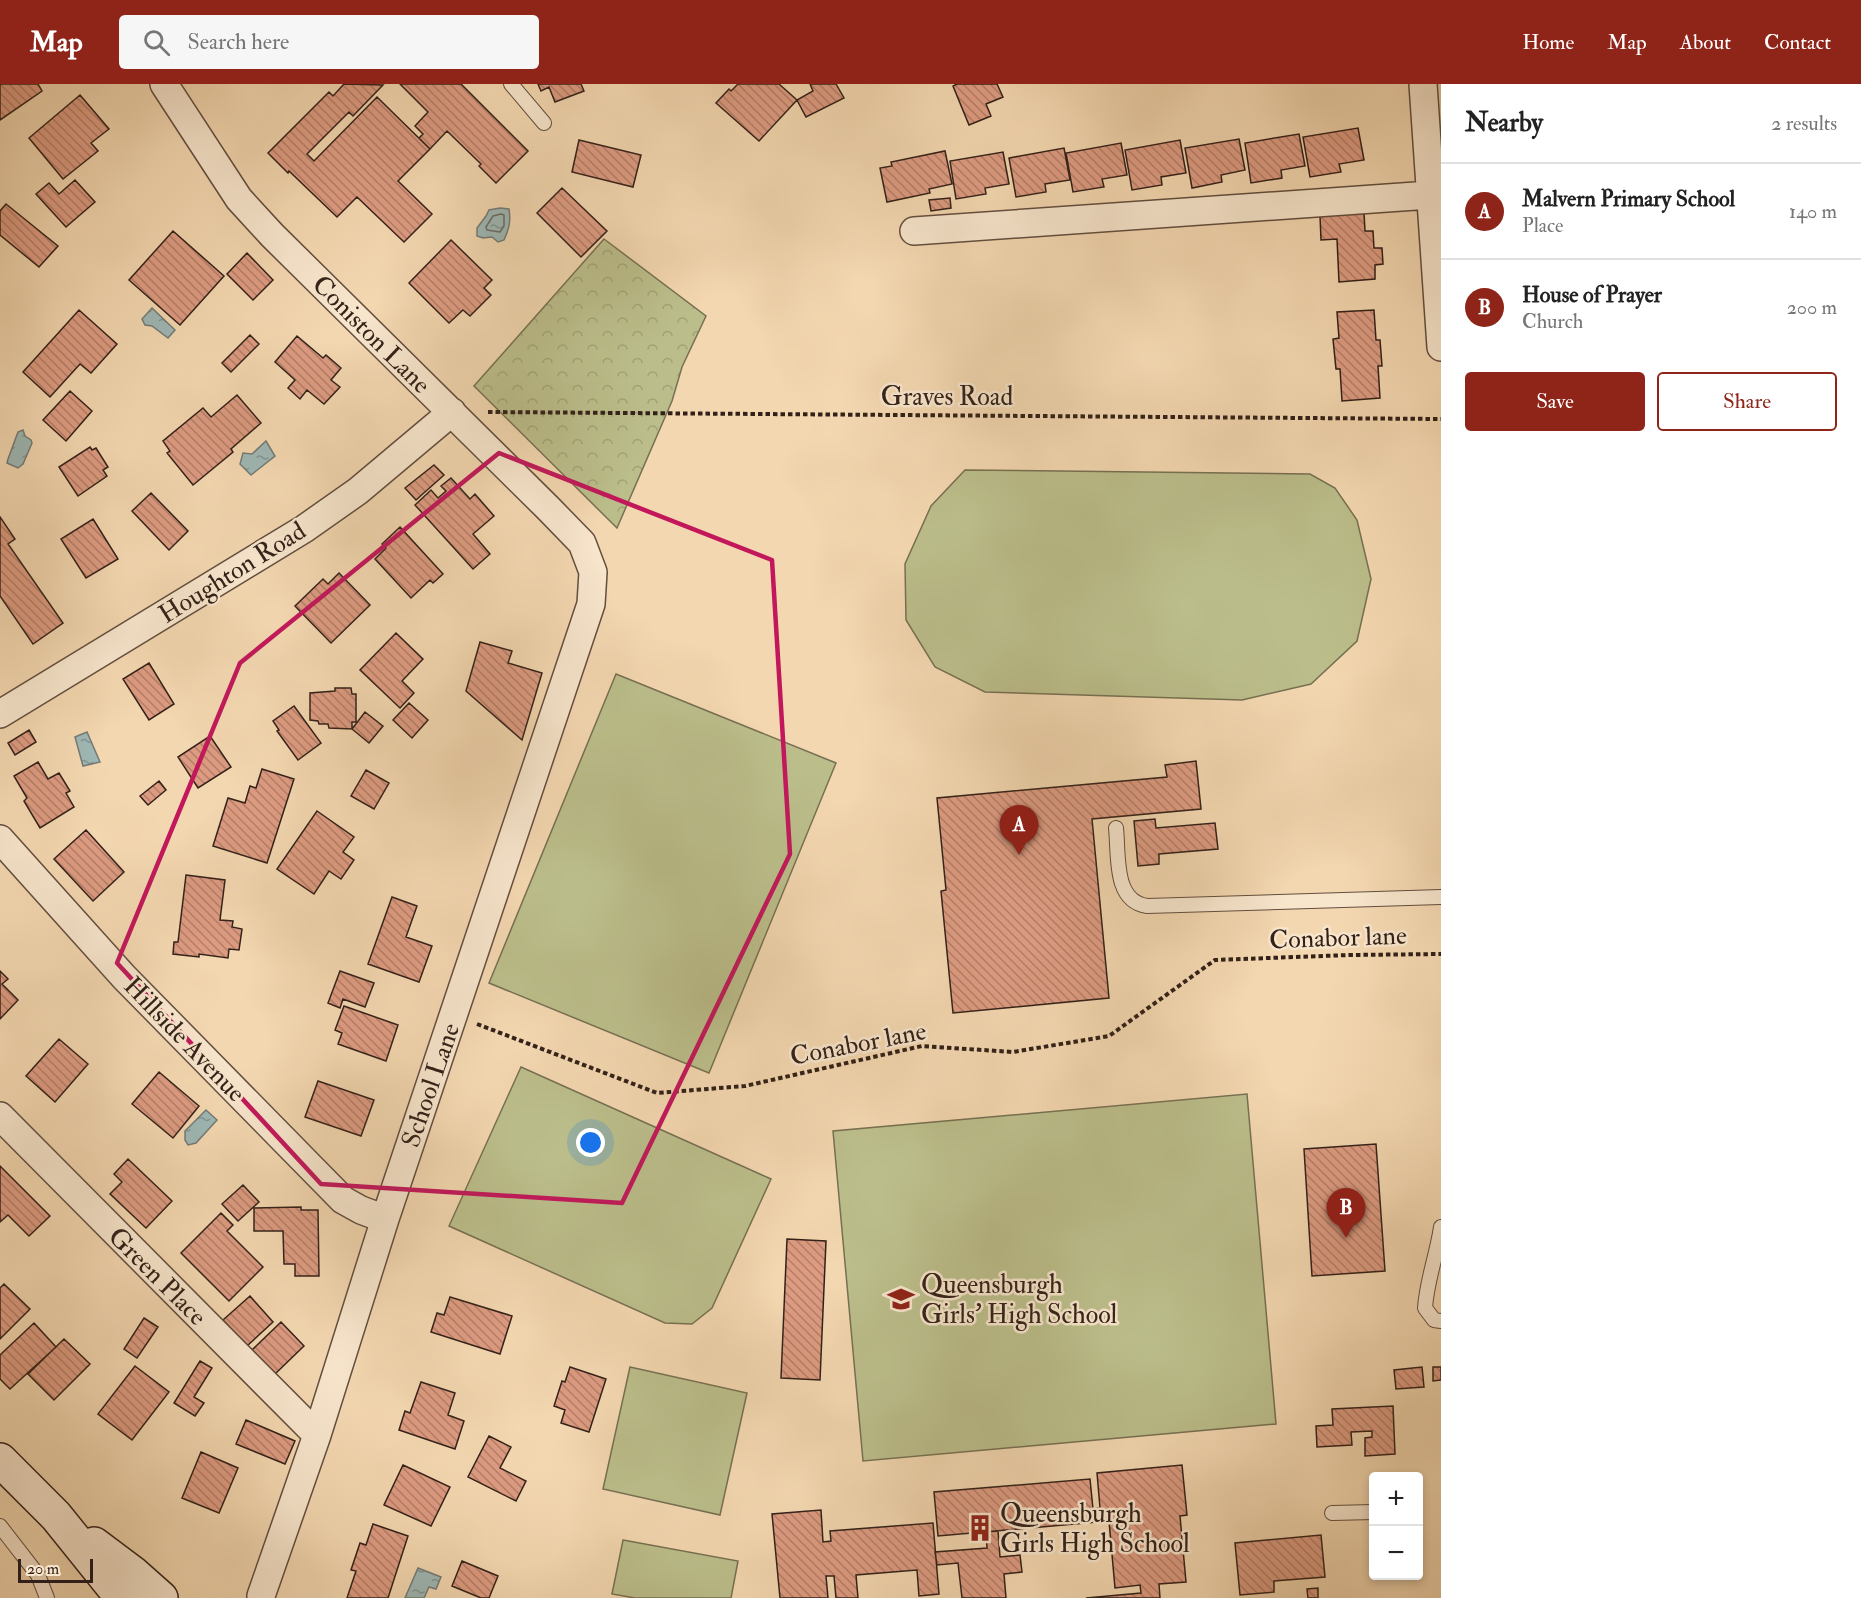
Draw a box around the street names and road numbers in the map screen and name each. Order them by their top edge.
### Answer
street label: Coniston Lane [305,269,437,401]
street label: Graves Road [881,381,1013,413]
street label: Houghton Road [153,515,312,631]
street label: Conabor lane [1269,920,1408,956]
street label: Hillside Avenue [117,970,252,1109]
street label: Conabor lane [788,1015,929,1073]
street label: School Lane [395,1019,467,1152]
street label: Green Place [101,1221,213,1333]

